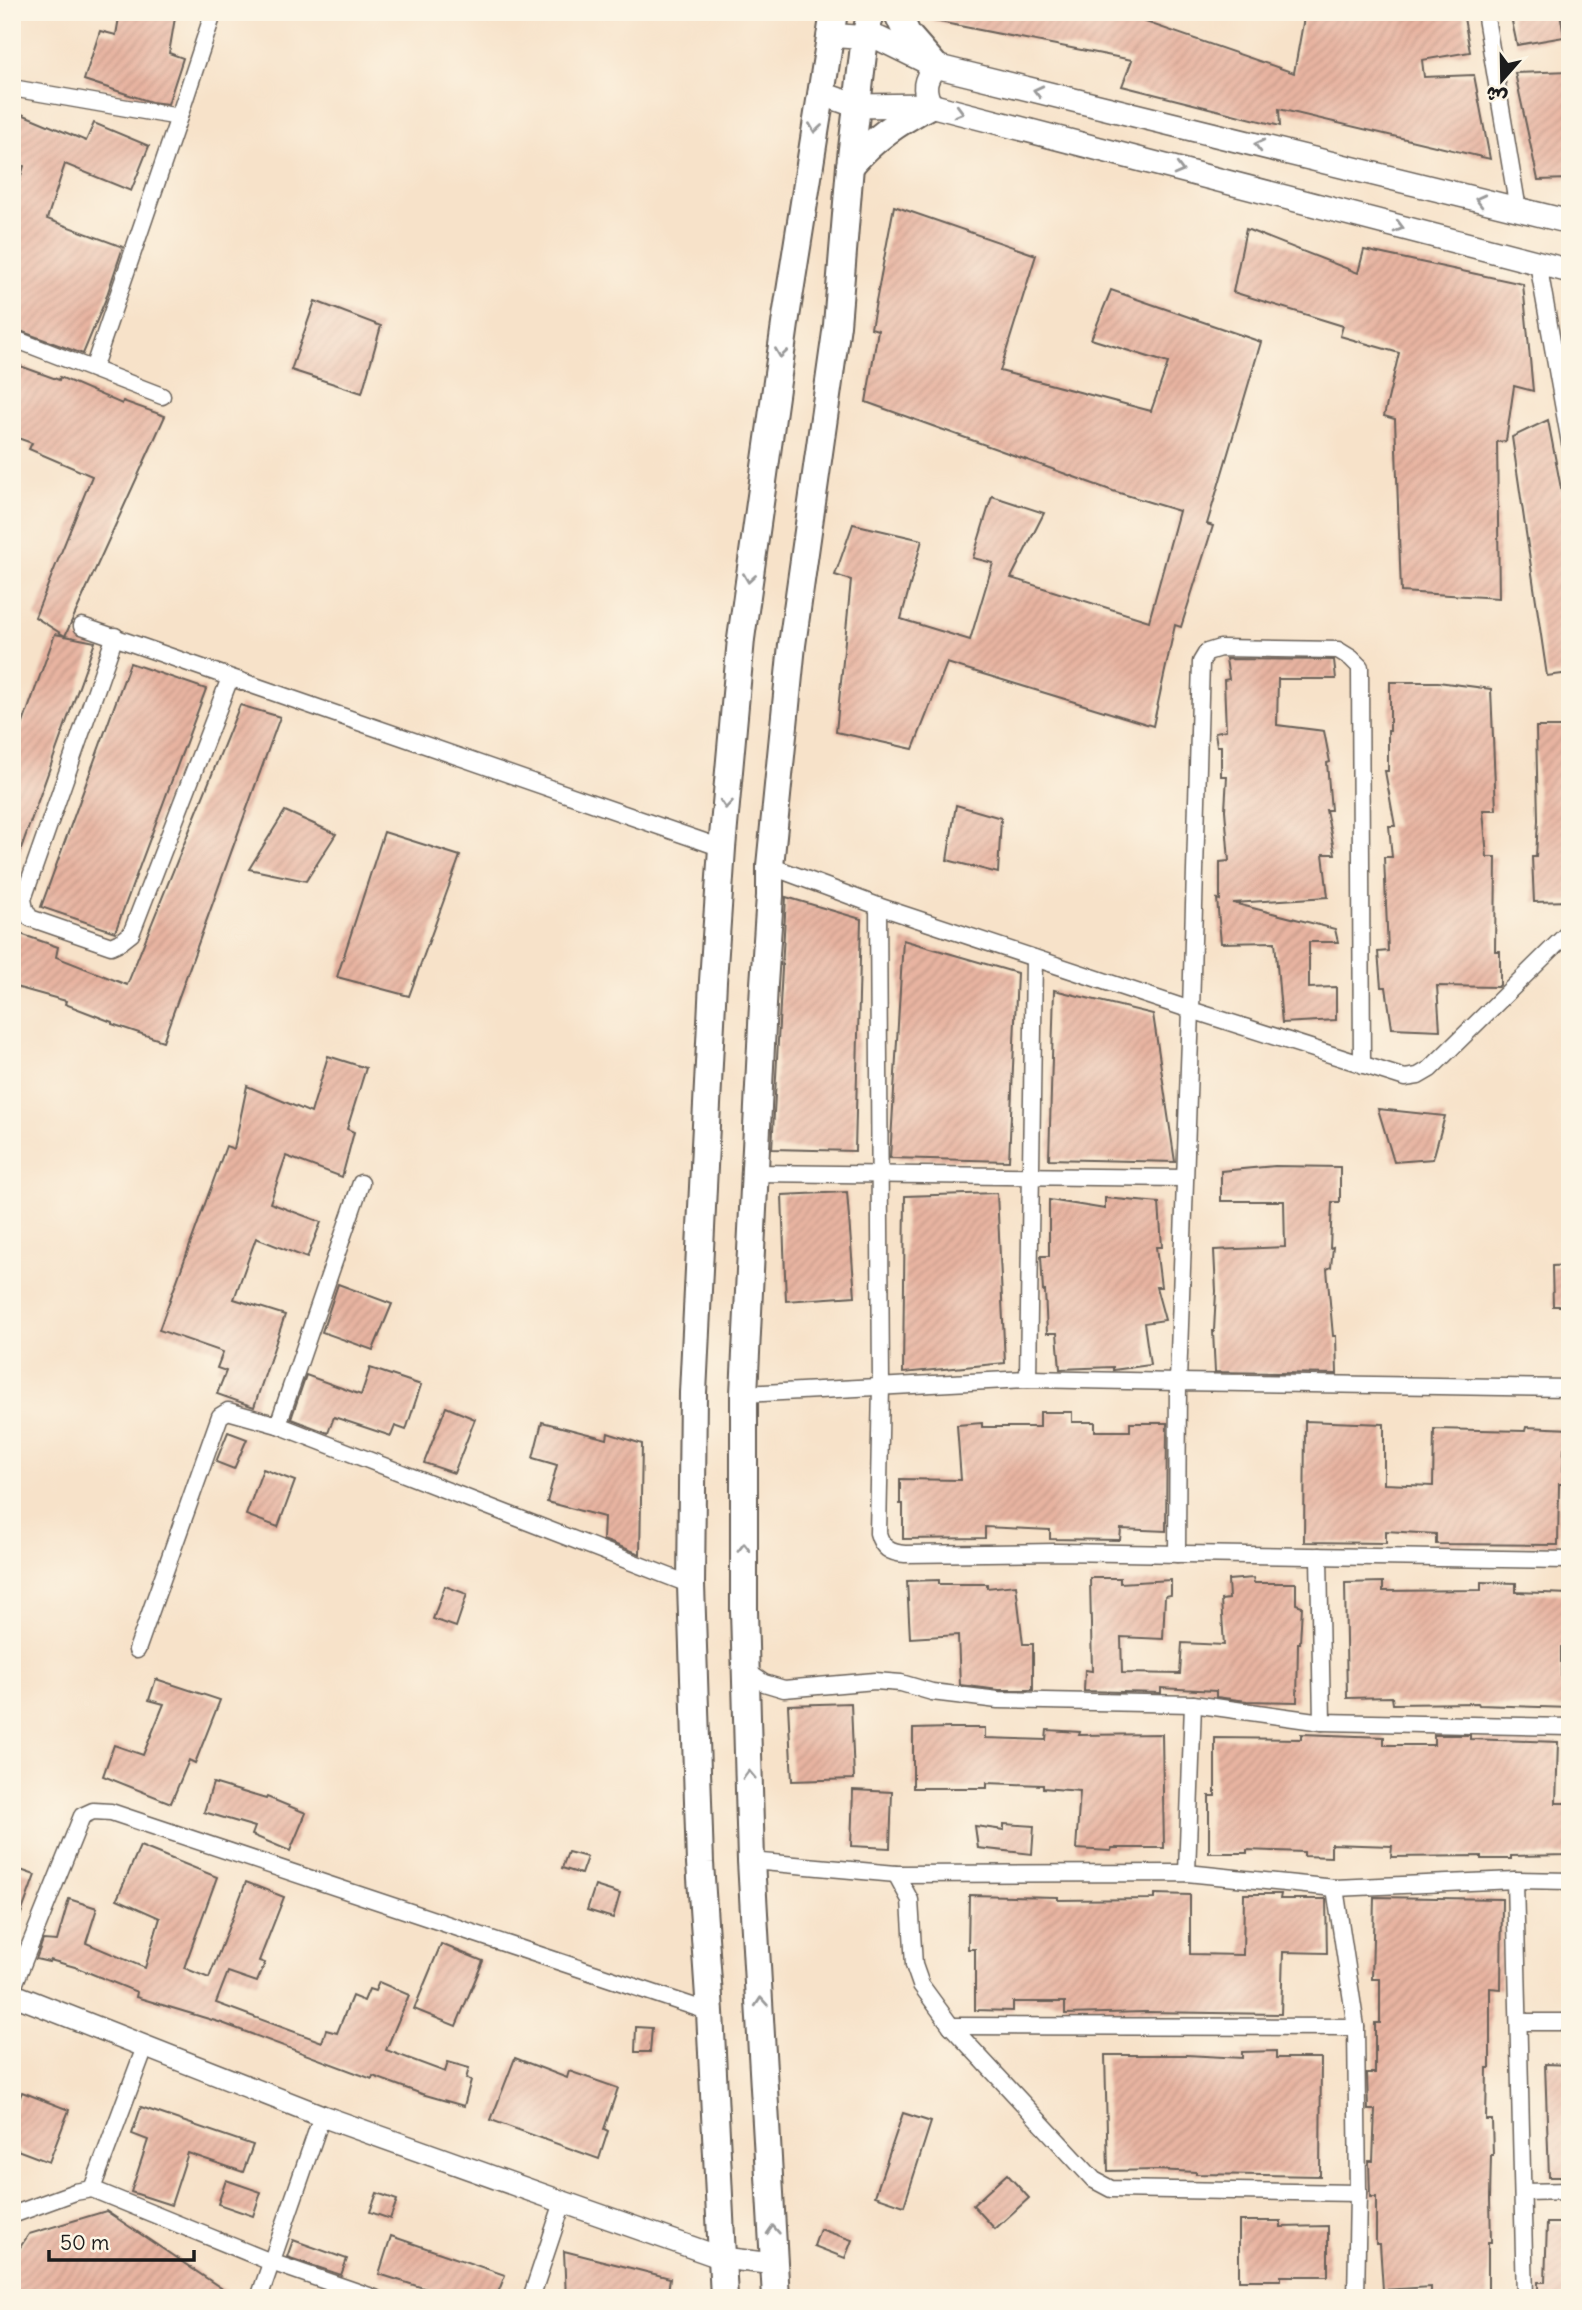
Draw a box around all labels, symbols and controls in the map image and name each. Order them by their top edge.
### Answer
north arrow [1466,46,1536,116]
text: ش [1482,81,1510,111]
one-way arrow [1032,85,1044,99]
one-way arrow [953,104,965,118]
one-way arrow [808,122,823,134]
one-way arrow [1253,139,1265,153]
one-way arrow [1173,162,1185,176]
one-way arrow [1474,194,1486,208]
one-way arrow [1393,219,1405,233]
one-way arrow [774,347,789,359]
one-way arrow [742,572,757,584]
one-way arrow [719,799,734,810]
one-way arrow [736,1542,752,1553]
one-way arrow [741,1769,756,1780]
one-way arrow [754,1997,769,2008]
scale bar [49,2219,194,2263]
one-way arrow [765,2224,780,2235]
text: 50 m [60,2229,109,2256]

